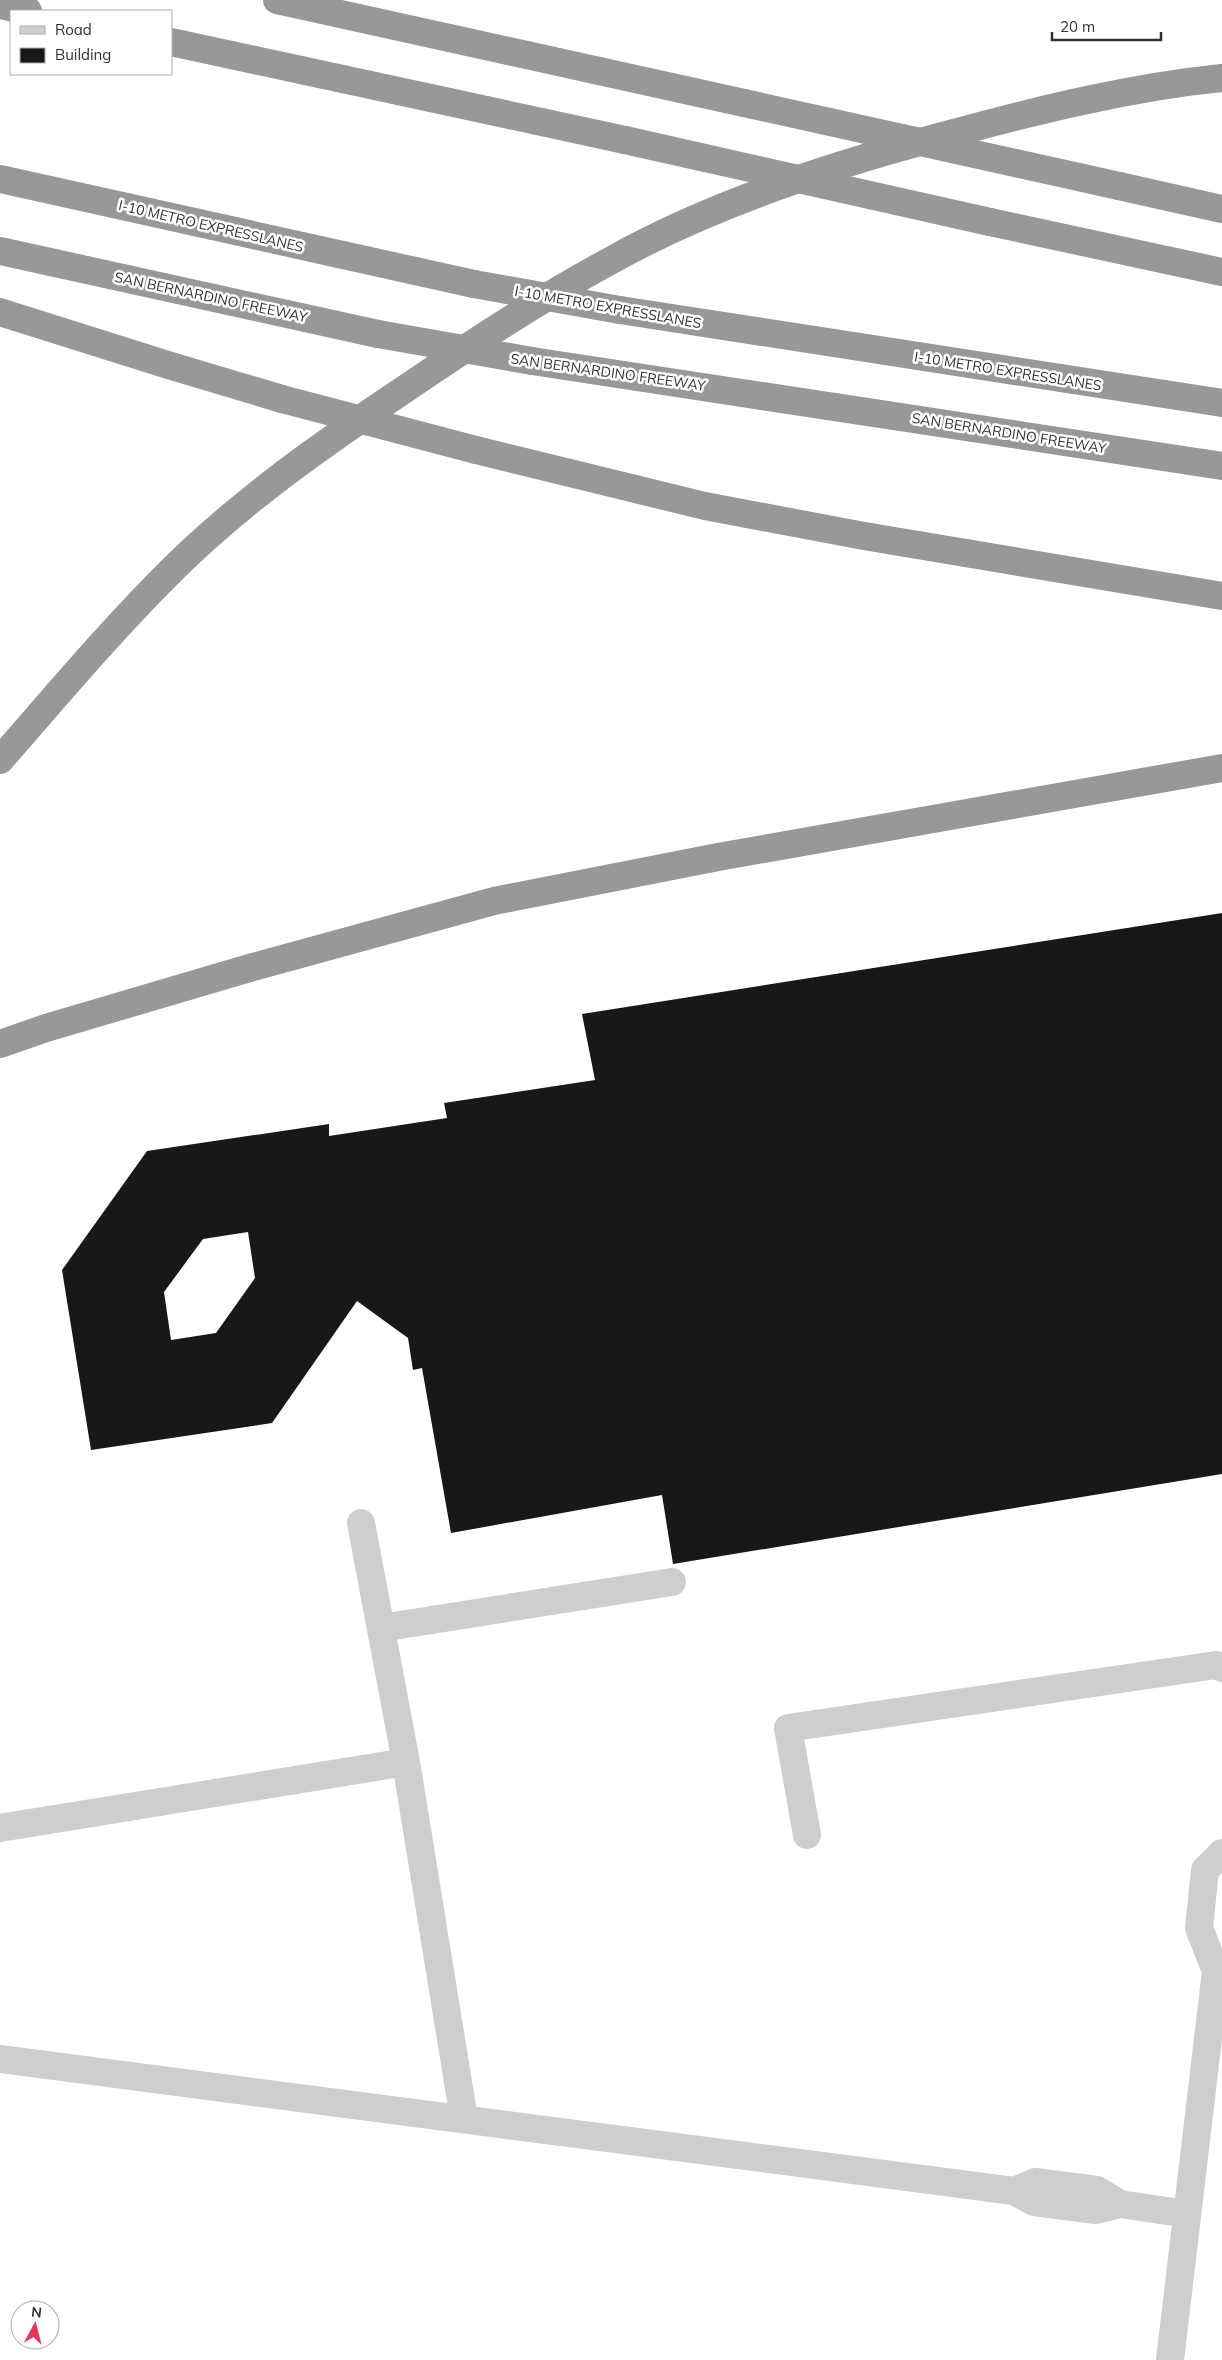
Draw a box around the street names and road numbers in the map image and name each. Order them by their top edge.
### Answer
street label: I-10 METRO EXPRESSLANES [117,196,305,256]
street label: SAN BERNARDINO FREEWAY [113,268,310,326]
street label: I-10 METRO EXPRESSLANES [513,282,703,332]
street label: I-10 METRO EXPRESSLANES [913,347,1103,395]
street label: SAN BERNARDINO FREEWAY [509,349,707,395]
street label: SAN BERNARDINO FREEWAY [911,409,1108,457]

